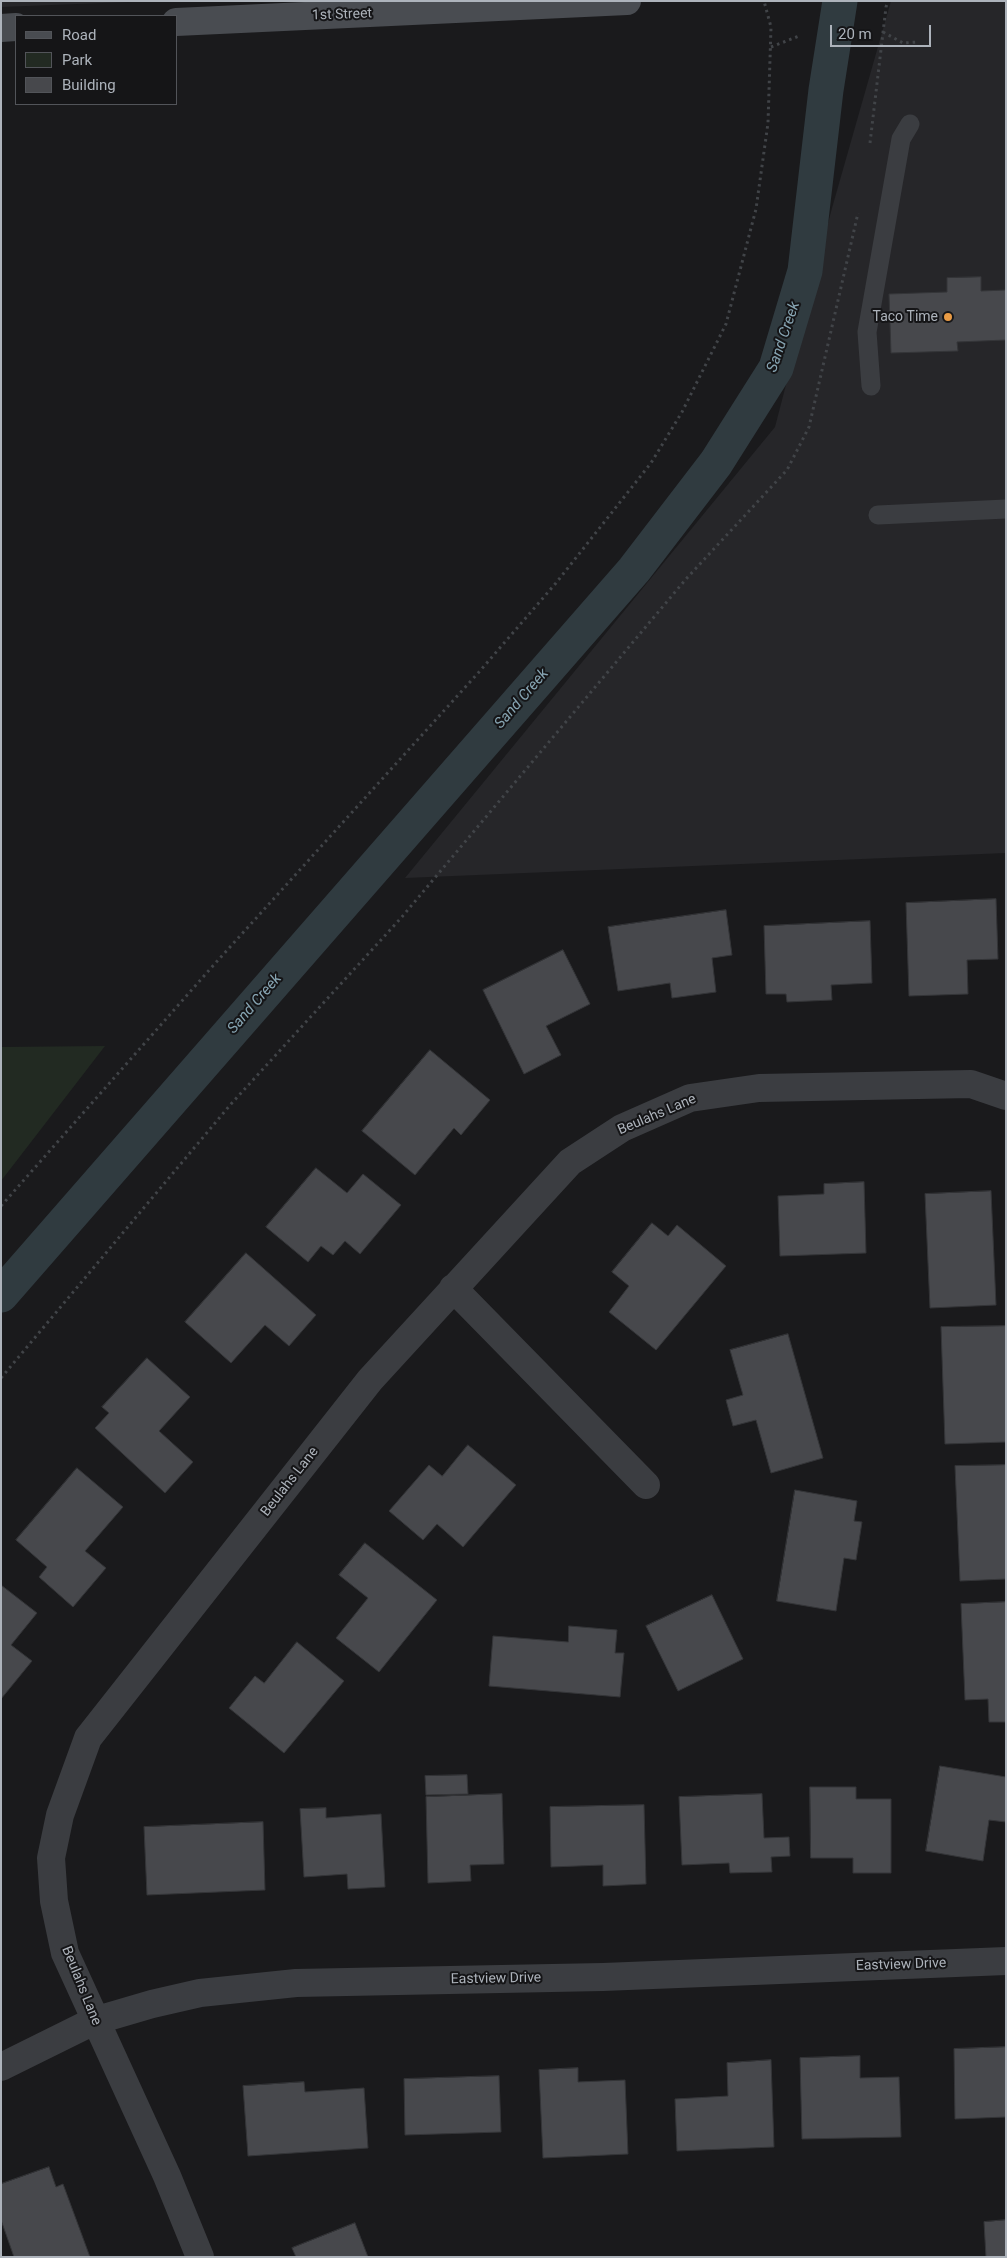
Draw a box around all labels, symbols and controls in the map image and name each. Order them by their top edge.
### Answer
street label: 1st Street [312,6,372,24]
legend [15,15,178,105]
scale bar [832,15,933,47]
text: 20 m [838,25,872,43]
text: Road [62,26,96,44]
text: Park [62,51,92,69]
text: Building [62,76,116,94]
water label: Sand Creek [764,299,804,375]
place label: Taco Time [873,309,938,325]
marker: Taco Time [942,311,954,323]
water label: Sand Creek [491,665,553,733]
water label: Sand Creek [224,970,286,1038]
street label: Beulahs Lane [615,1091,699,1139]
street label: Beulahs Lane [258,1444,322,1520]
street label: Beulahs Lane [58,1944,104,2028]
street label: Eastview Drive [856,1955,946,1975]
street label: Eastview Drive [451,1970,541,1988]

